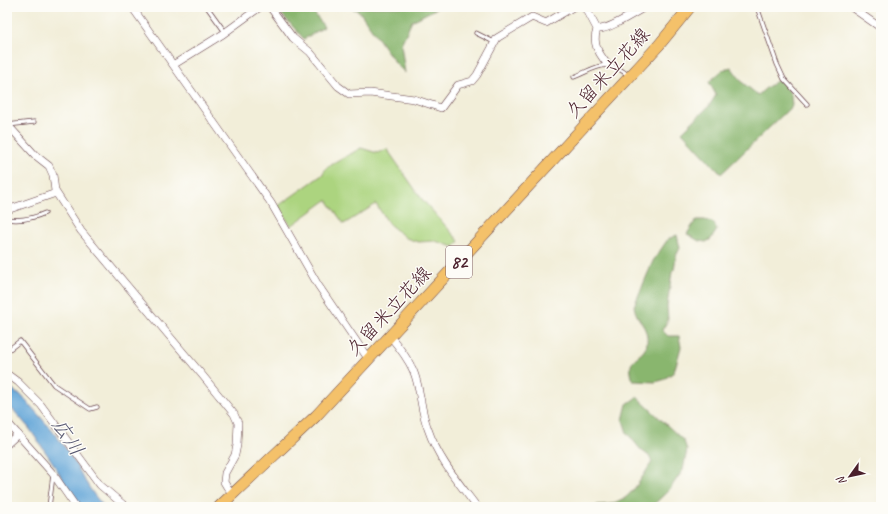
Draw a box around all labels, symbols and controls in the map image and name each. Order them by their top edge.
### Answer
street label: 久留米立花線 [561,23,655,123]
road number: 82 [446,246,472,278]
street label: 久留米立花線 [341,261,437,361]
water label: 広川 [46,413,90,461]
north arrow [830,456,870,496]
text: N [833,473,849,488]

